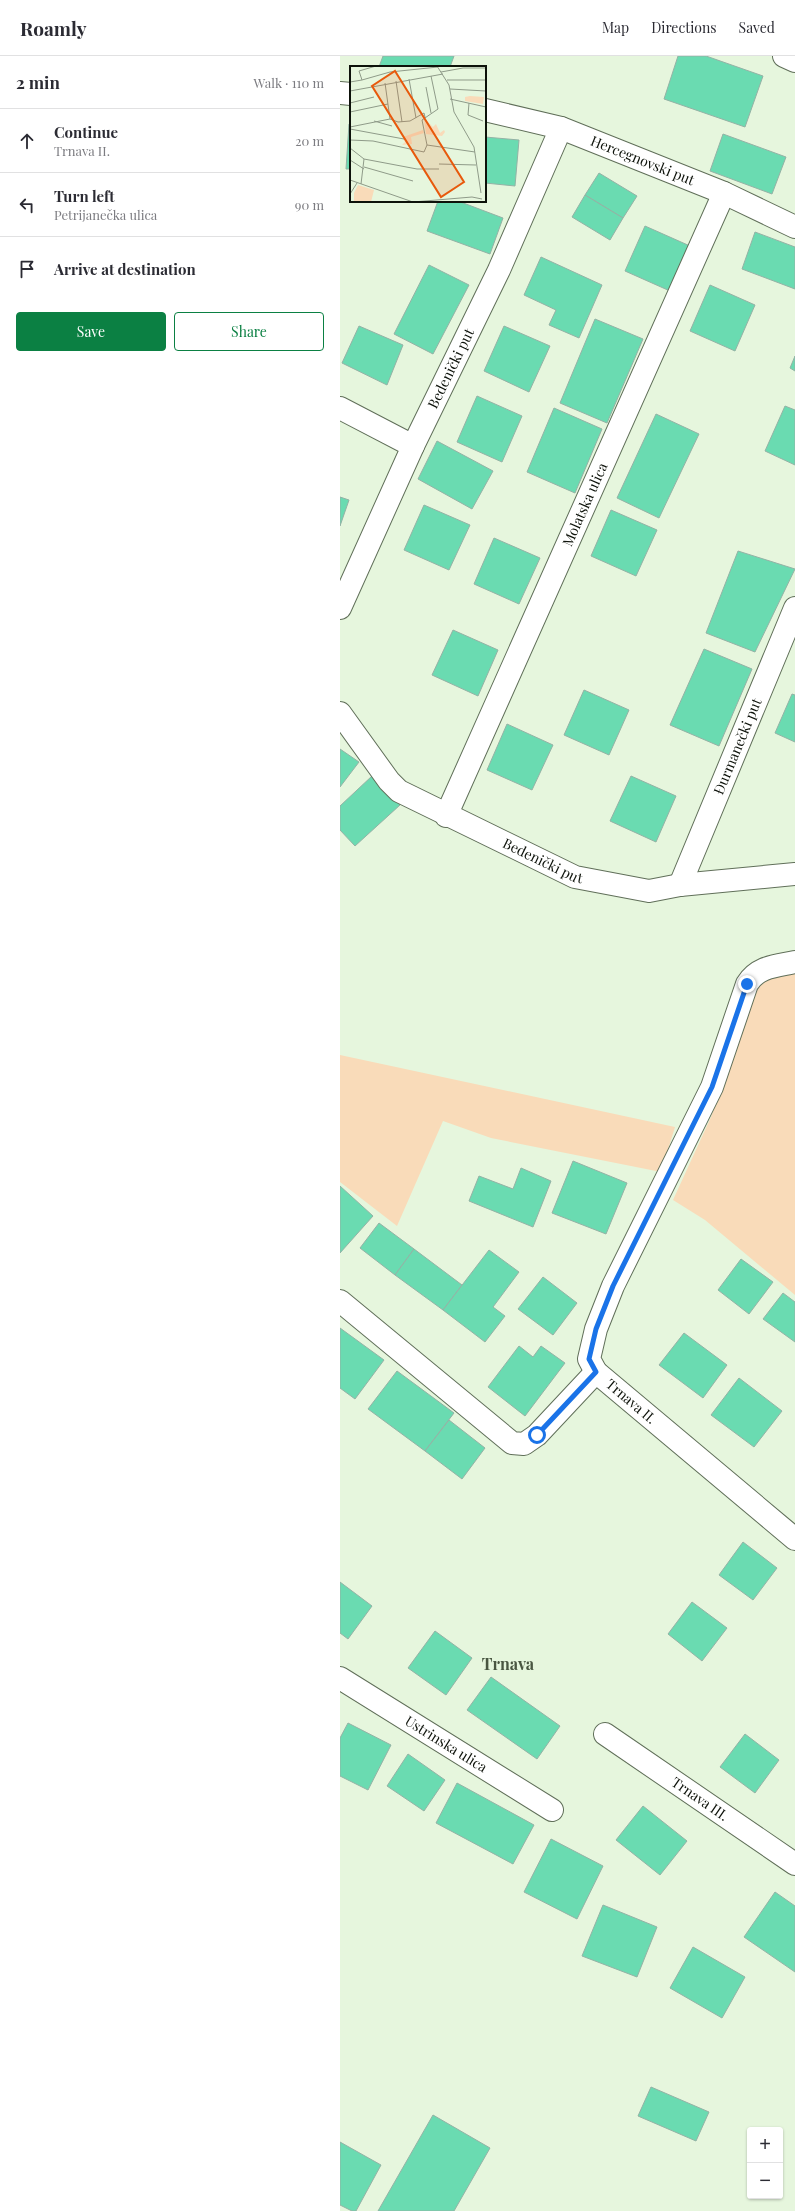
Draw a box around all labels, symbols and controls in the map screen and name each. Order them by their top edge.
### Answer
text: Roamly [20,15,87,41]
text: Map [602,18,629,37]
text: Directions [651,18,717,37]
text: Saved [739,18,775,37]
inset map [350,66,486,202]
text: 2 min [16,71,60,93]
text: Walk · 110 m [254,74,324,91]
text: Continue [54,122,118,142]
icon: ahead [16,130,38,152]
street label: Hercegnovski put [588,131,699,190]
text: 20 m [295,132,324,149]
text: Trnava II. [54,142,110,159]
text: Turn left [54,186,115,206]
icon: left [16,194,38,216]
text: 90 m [295,196,324,213]
text: Petrijanečka ulica [54,206,157,223]
icon: arrive [16,258,38,280]
text: Arrive at destination [54,259,196,279]
button: Save [16,312,166,351]
button: Share [174,312,324,351]
street label: Bedenički put [423,324,479,411]
street label: Molatska ulica [558,460,611,549]
street label: Đurmanečki put [709,694,766,797]
street label: Bedenički put [500,833,585,887]
route end [738,975,756,993]
street label: Trnava II. [602,1374,661,1428]
route start [528,1426,546,1444]
district label: Trnava [482,1653,535,1674]
street label: Ustrinska ulica [402,1711,491,1776]
street label: Trnava III. [668,1772,732,1825]
map controls [747,2127,783,2199]
button: + [747,2127,783,2163]
button: − [747,2163,783,2199]

